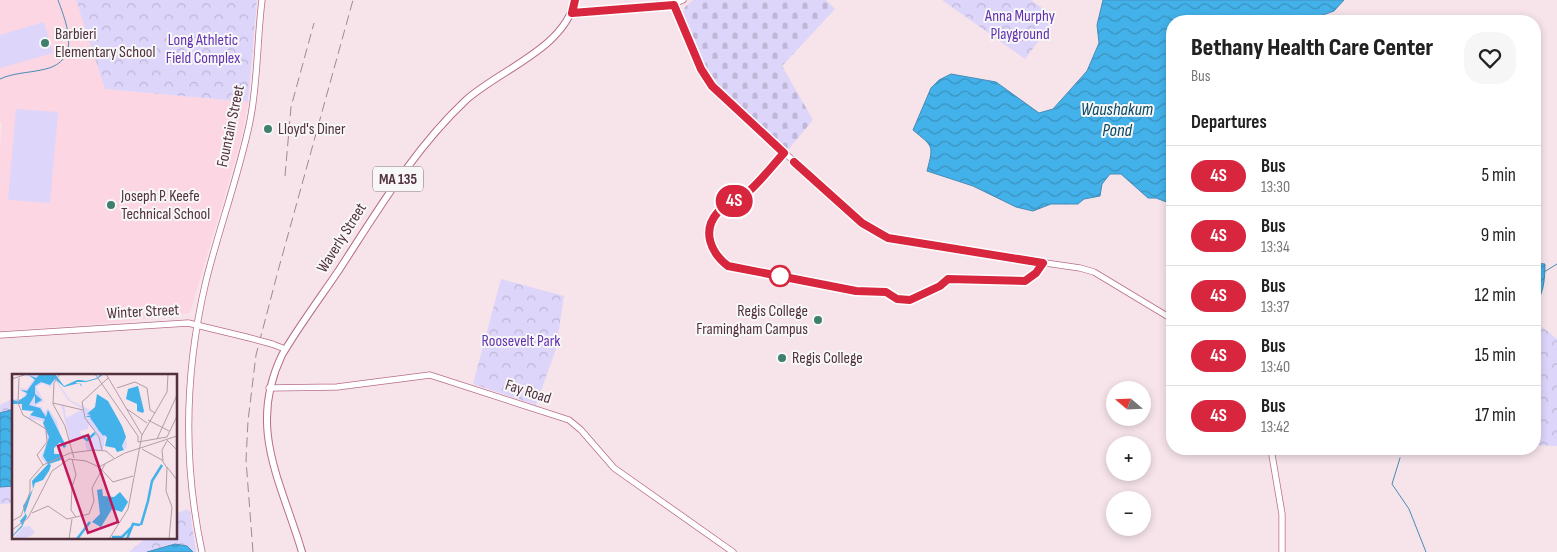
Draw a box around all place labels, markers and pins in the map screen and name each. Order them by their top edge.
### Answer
place label: Barbieri Elementary School [55,25,155,62]
marker: Barbieri Elementary School [39,37,51,49]
place label: Lloyd's Diner [278,120,346,139]
marker: Lloyd's Diner [262,123,274,135]
place label: Joseph P. Keefe Technical School [120,187,210,224]
marker: Joseph P. Keefe Technical School [105,199,117,211]
unlabelled marker [769,265,791,287]
place label: Regis College Framingham Campus [696,302,808,339]
marker: Regis College Framingham Campus [812,314,824,326]
place label: Regis College [792,349,863,368]
marker: Regis College [776,352,788,364]

